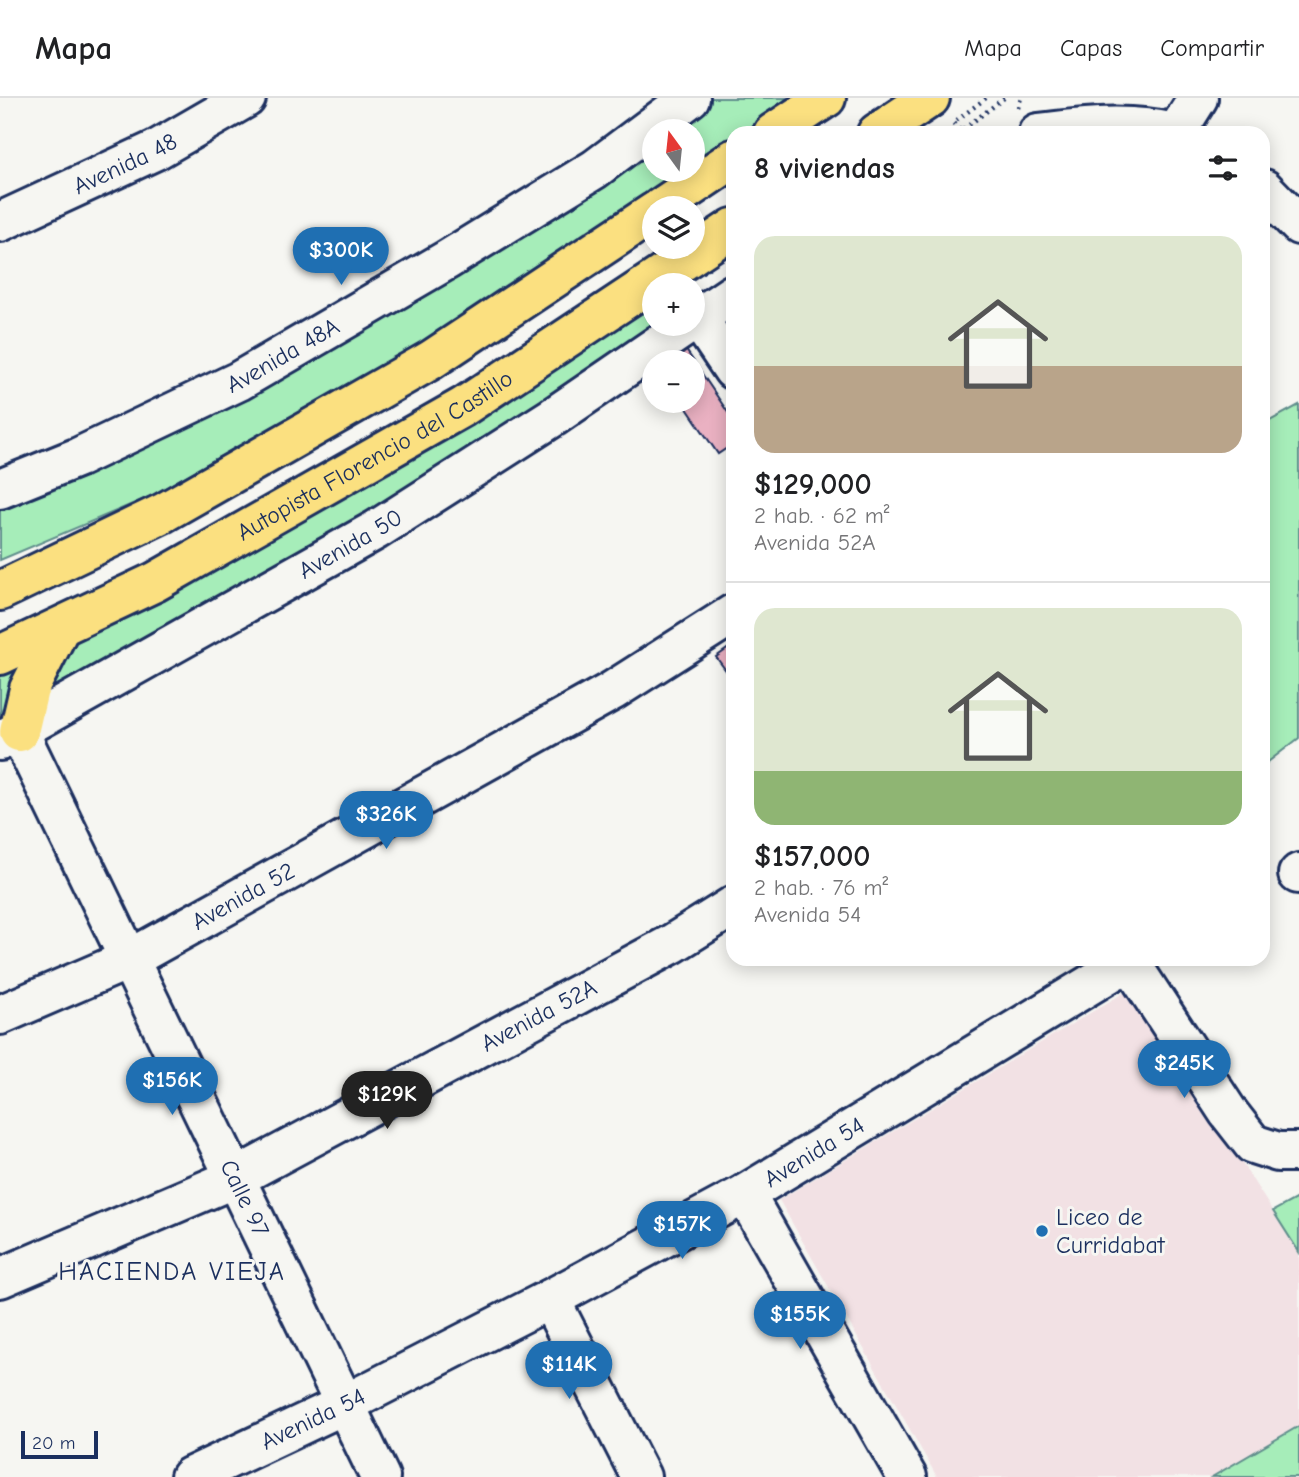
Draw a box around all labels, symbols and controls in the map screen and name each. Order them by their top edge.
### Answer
text: Mapa [35,29,112,67]
text: Mapa [964,34,1022,62]
text: Capas [1060,34,1122,62]
text: Compartir [1160,34,1264,62]
north arrow [642,119,705,182]
map controls [642,119,705,413]
street label: Avenida 48 [69,127,182,200]
icon: filters [1204,149,1242,187]
text: 8 viviendas [754,151,895,186]
button: layers [642,196,705,259]
pin: $300K [292,228,390,287]
text: $300K [309,236,373,263]
button: + [642,273,705,336]
icon: home [935,281,1061,407]
street label: Avenida 48A [222,312,344,399]
button: − [642,350,705,413]
street label: Autopista Florencio del Castillo [232,364,518,547]
text: $129,000 [754,467,872,502]
text: 2 hab. · 62 m² [754,502,890,529]
street label: Avenida 50 [294,503,407,585]
text: Avenida 52A [754,529,876,556]
icon: home [935,653,1061,779]
pin: $326K [337,792,435,851]
text: $326K [355,800,417,827]
text: $157,000 [754,839,871,874]
street label: Avenida 52 [187,856,299,936]
text: 2 hab. · 76 m² [754,874,888,901]
text: Avenida 54 [754,901,861,928]
street label: Avenida 52A [476,973,601,1058]
pin: $245K [1135,1040,1233,1100]
text: $245K [1154,1049,1214,1076]
pin: $156K [123,1058,221,1117]
text: $156K [142,1066,202,1093]
pin: $129K [338,1072,436,1131]
text: $129K [357,1080,417,1107]
street label: Avenida 54 [759,1111,869,1193]
street label: Calle 97 [214,1155,275,1241]
pin: $157K [633,1202,731,1261]
place label: Liceo de Curridabat [1056,1203,1166,1259]
text: $157K [653,1210,711,1237]
marker: Liceo de Curridabat [1034,1223,1050,1239]
district label: HACIENDA VIEJA [58,1257,286,1287]
pin: $155K [751,1292,849,1351]
text: $155K [770,1300,830,1327]
pin: $114K [520,1342,618,1401]
text: $114K [541,1350,597,1377]
street label: Avenida 54 [256,1382,370,1456]
scale bar [21,1428,98,1460]
text: 20 m [32,1432,76,1454]

